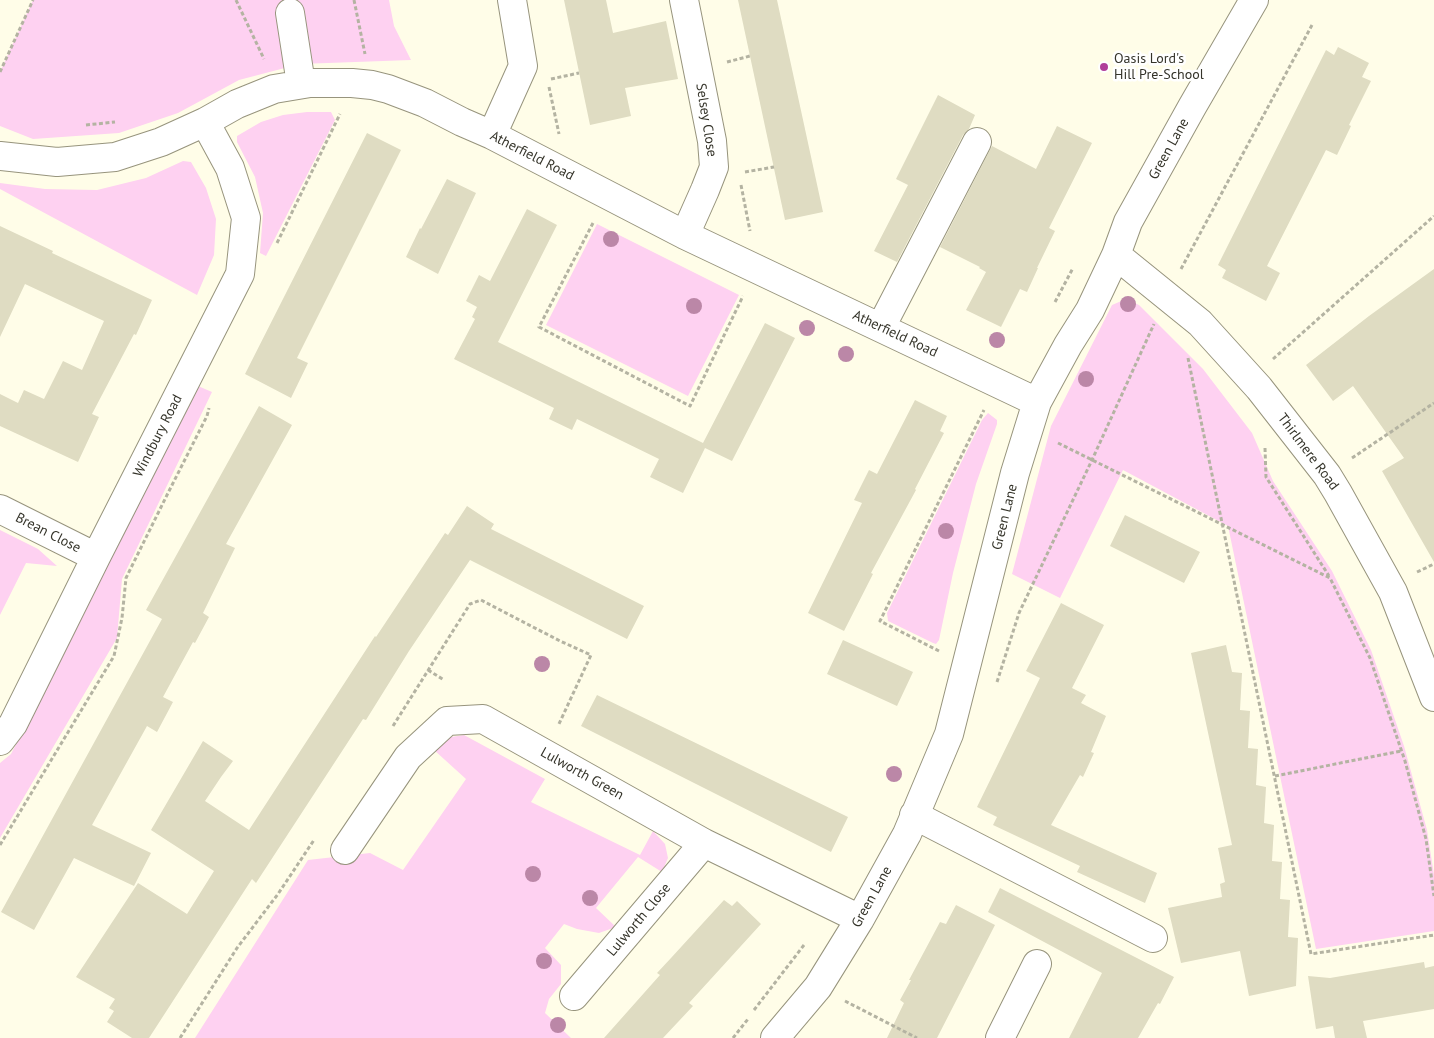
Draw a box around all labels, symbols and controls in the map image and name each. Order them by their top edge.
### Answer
place label: Oasis Lord's Hill Pre-School [1114,51,1204,84]
marker: Oasis Lord's Hill Pre-School [1098,61,1110,73]
street label: Selsey Close [692,82,720,158]
street label: Green Lane [1145,115,1193,183]
street label: Atherfield Road [487,128,577,184]
street label: Atherfield Road [850,307,940,361]
street label: Windbury Road [130,392,186,480]
street label: Thirlmere Road [1274,410,1342,494]
street label: Green Lane [989,482,1021,552]
street label: Brean Close [13,509,83,557]
street label: Lulworth Green [537,744,627,804]
street label: Green Lane [848,863,896,931]
street label: Lulworth Close [604,880,674,960]

